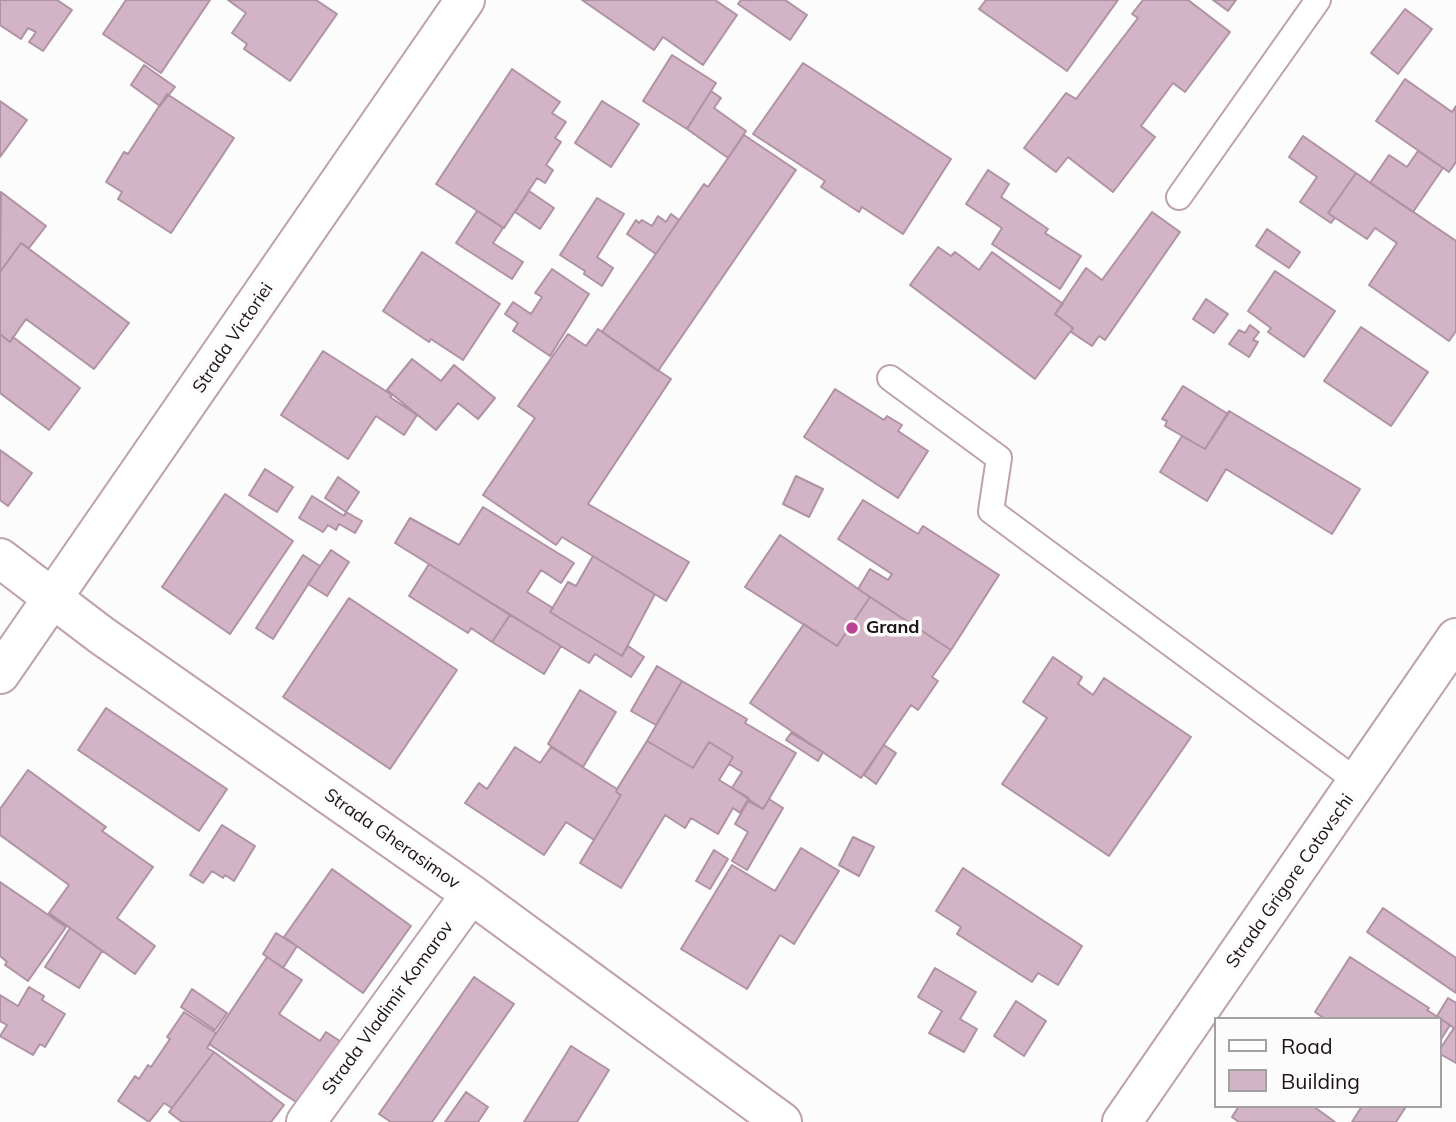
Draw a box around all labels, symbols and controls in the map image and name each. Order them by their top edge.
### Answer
street label: Strada Victoriei [188,279,278,397]
place label: Grand [866,617,919,639]
marker: Grand [844,620,860,636]
street label: Strada Gherasimov [320,784,464,894]
street label: Strada Grigore Cotovschi [1222,790,1358,972]
street label: Strada Vladimir Komarov [318,917,458,1099]
legend [1214,1017,1442,1108]
text: Road [1281,1033,1332,1059]
text: Building [1281,1068,1360,1094]

